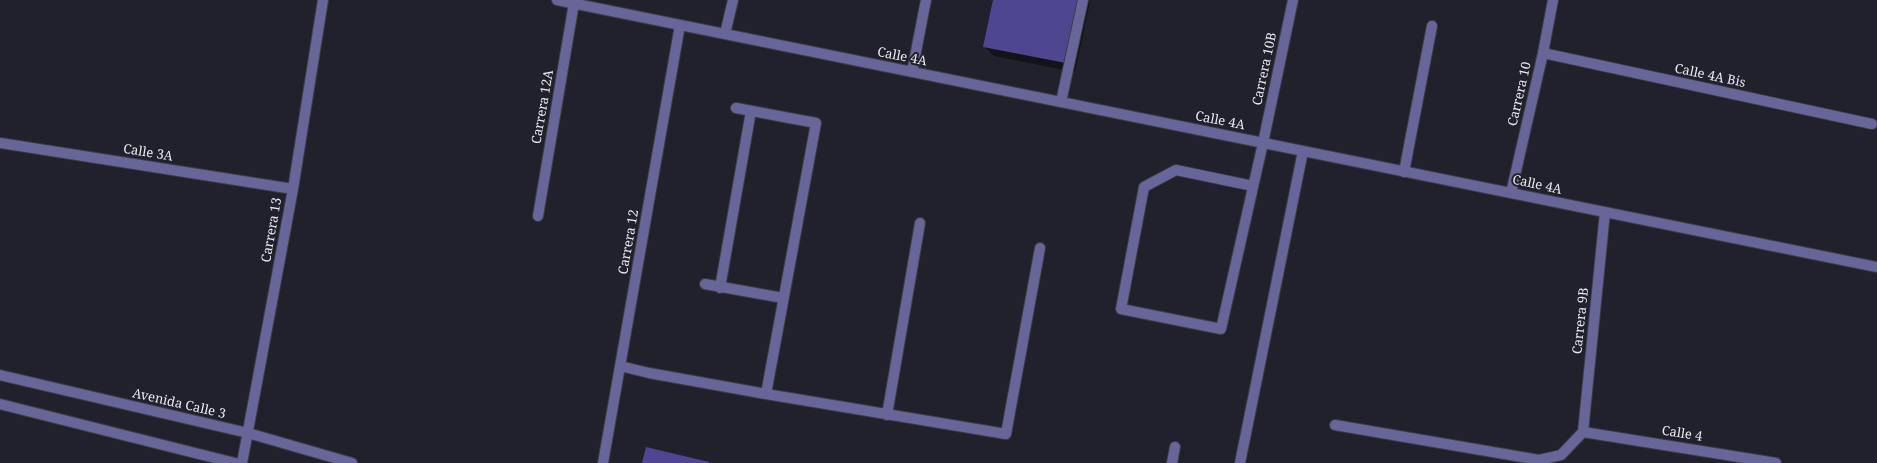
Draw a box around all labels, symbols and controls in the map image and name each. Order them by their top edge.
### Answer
street label: Carrera 10B [1250,31,1280,107]
street label: Calle 4A [876,45,928,69]
street label: Carrera 10 [1505,60,1535,128]
street label: Calle 4A Bis [1673,61,1747,91]
street label: Carrera 12A [529,69,557,145]
street label: Calle 4A [1194,109,1246,133]
street label: Calle 3A [122,141,174,165]
street label: Calle 4A [1511,172,1563,198]
street label: Carrera 13 [259,196,285,264]
street label: Carrera 12 [616,208,642,276]
street label: Carrera 9B [1570,287,1592,355]
street label: Avenida Calle 3 [131,386,227,422]
street label: Calle 4 [1661,423,1703,445]

